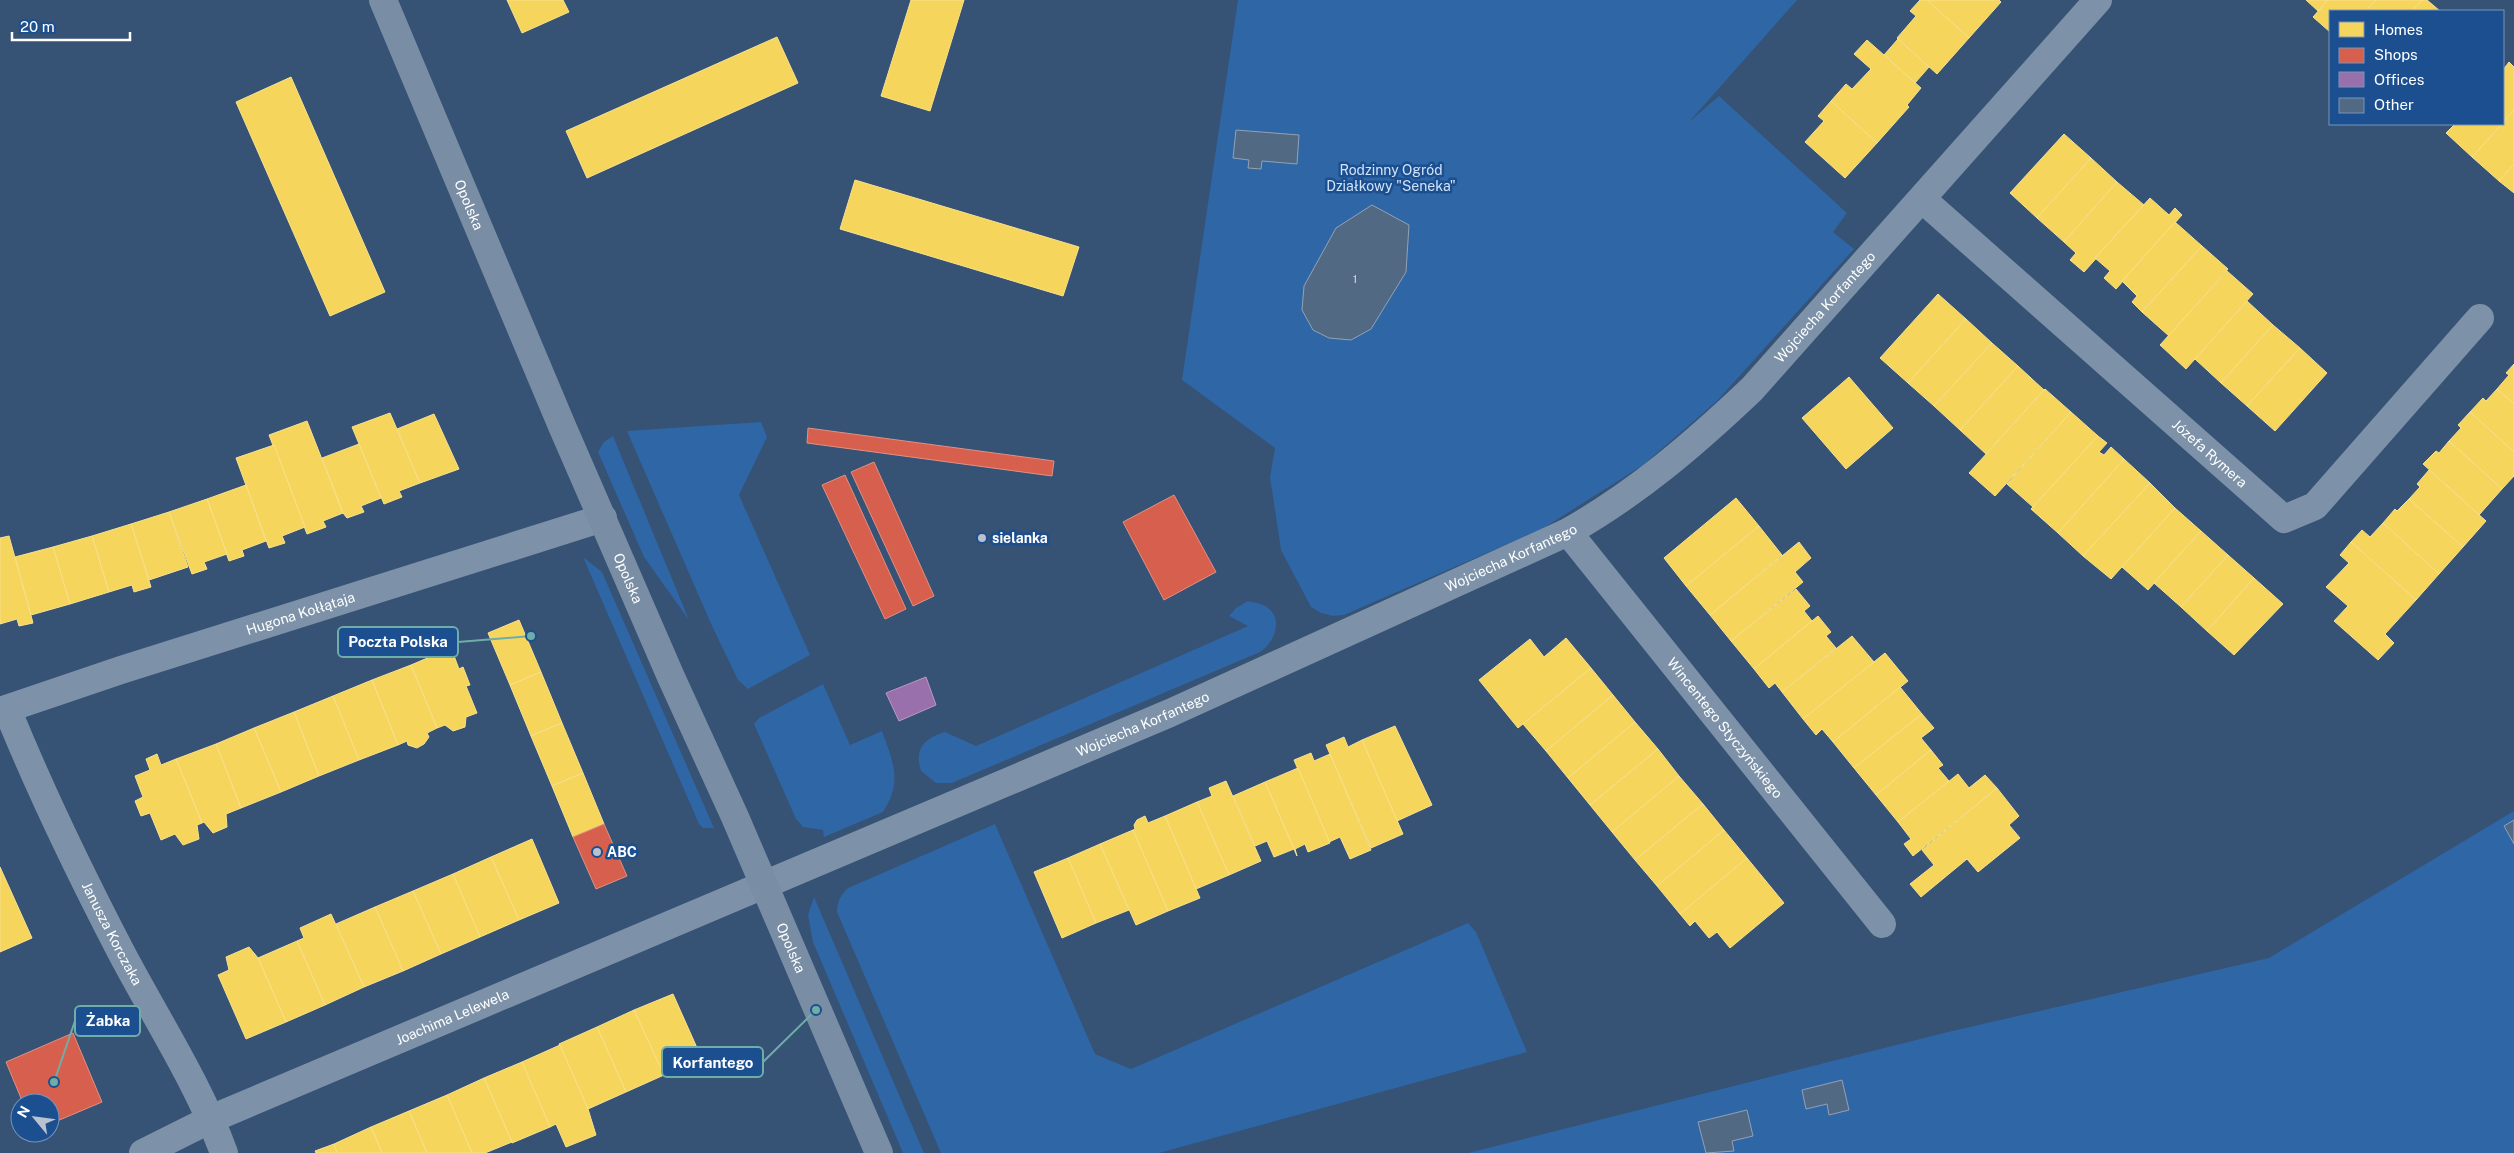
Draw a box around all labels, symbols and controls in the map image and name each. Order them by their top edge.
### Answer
scale bar [12,10,130,42]
legend [2329,10,2504,125]
text: 20 m [20,18,55,35]
text: Homes [2374,21,2423,38]
text: Shops [2374,46,2418,63]
text: Offices [2374,71,2424,88]
text: Other [2374,96,2414,113]
park label: Rodzinny Ogród Działkowy "Seneka" [1326,162,1456,194]
street label: Opolska [451,177,487,232]
street label: Wojciecha Korfantego [1771,248,1879,366]
house number: 1 [1353,273,1357,285]
street label: Józefa Rymera [2169,416,2250,491]
street label: Wojciecha Korfantego [1442,521,1580,595]
place label: sielanka [992,530,1048,546]
marker: sielanka [976,532,988,544]
street label: Opolska [610,551,646,606]
street label: Hugona Kołłątaja [244,589,357,638]
callout: Poczta Polska [338,627,458,657]
text: Poczta Polska [348,633,448,650]
street label: Wincentego Styczyńskiego [1664,654,1786,801]
street label: Wojciecha Korfantego [1074,688,1212,760]
place label: ABC [607,844,637,860]
marker: ABC [591,846,603,858]
street label: Janusza Korczaka [79,879,145,988]
street label: Opolska [773,920,809,975]
street label: Joachima Lelewela [393,986,511,1048]
callout: Żabka [75,1006,140,1036]
text: Żabka [86,1012,130,1029]
callout: Korfantego [662,1047,763,1077]
text: Korfantego [673,1054,754,1071]
north arrow [10,1093,60,1143]
text: N [14,1103,33,1120]

